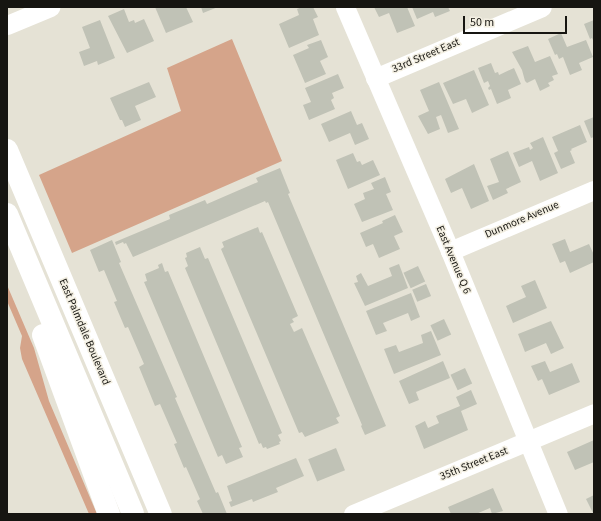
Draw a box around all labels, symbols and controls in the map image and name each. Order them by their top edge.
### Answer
scale bar [465,8,569,34]
text: 50 m [470,14,494,31]
street label: 33rd Street East [390,36,462,76]
street label: Dunmore Avenue [483,198,561,242]
street label: East Avenue Q 6 [433,224,473,296]
street label: East Palmdale Boulevard [56,277,112,387]
street label: 35th Street East [438,444,510,484]

